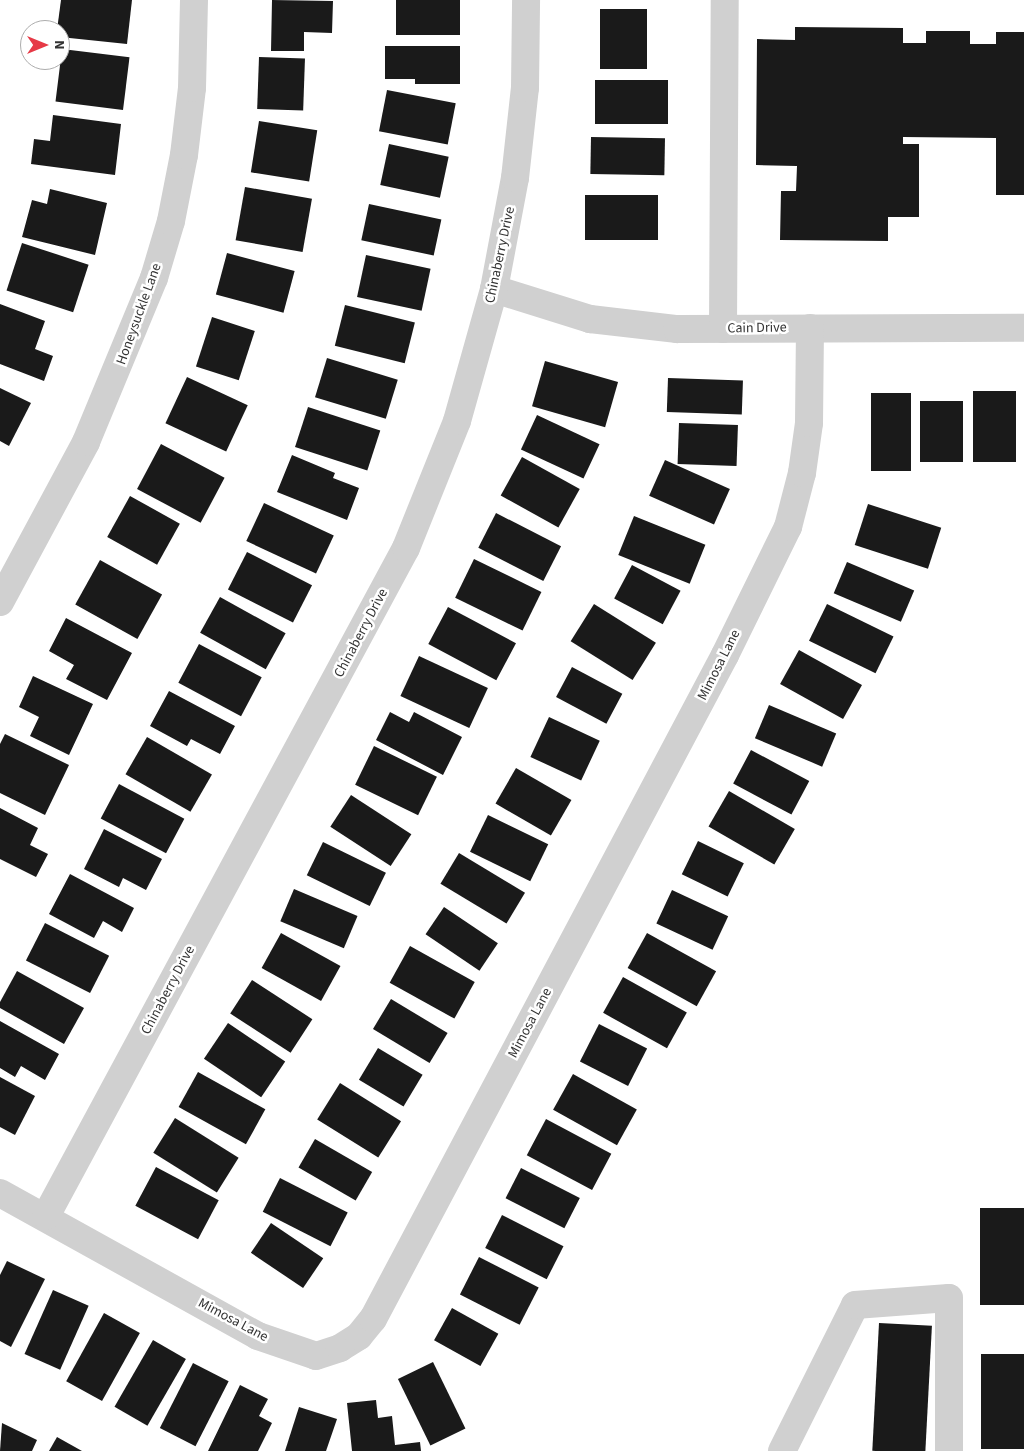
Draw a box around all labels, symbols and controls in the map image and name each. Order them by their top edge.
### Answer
north arrow [20,20,70,70]
text: N [49,40,69,50]
street label: Chinaberry Drive [482,205,518,305]
street label: Honeysuckle Lane [113,261,165,367]
street label: Cain Drive [727,319,787,337]
street label: Chinaberry Drive [331,586,391,680]
street label: Mimosa Lane [694,627,744,703]
street label: Chinaberry Drive [138,943,198,1037]
street label: Mimosa Lane [505,985,555,1061]
street label: Mimosa Lane [195,1295,271,1345]

